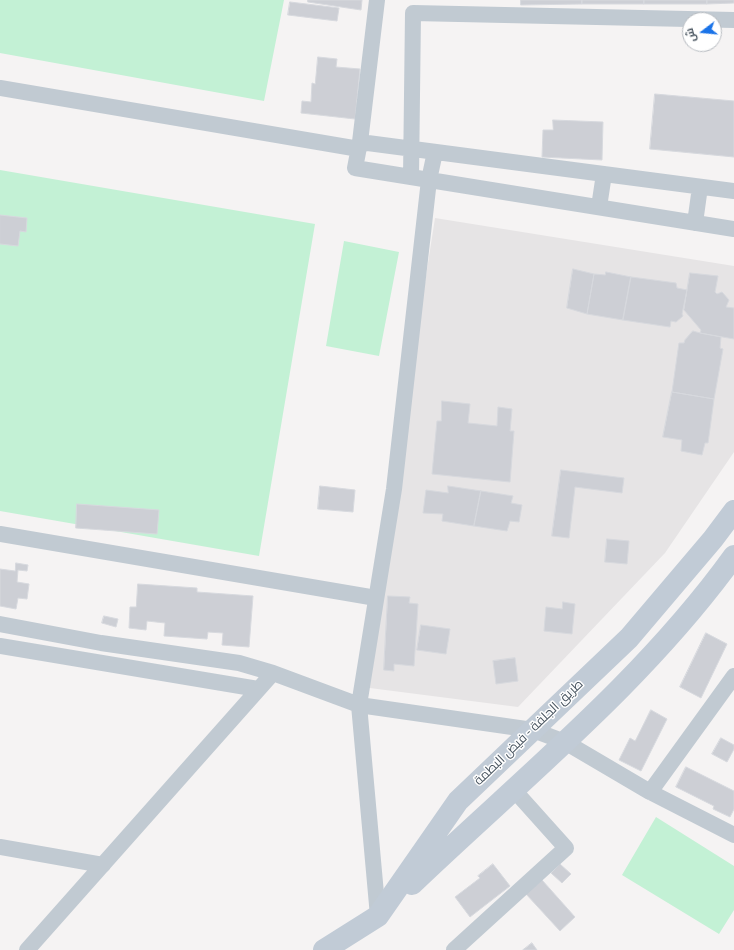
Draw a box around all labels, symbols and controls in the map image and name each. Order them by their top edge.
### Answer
north arrow [682,12,722,52]
text: ش [683,27,699,44]
street label: طريق الجلفة - فيض البطمة [471,677,587,789]

